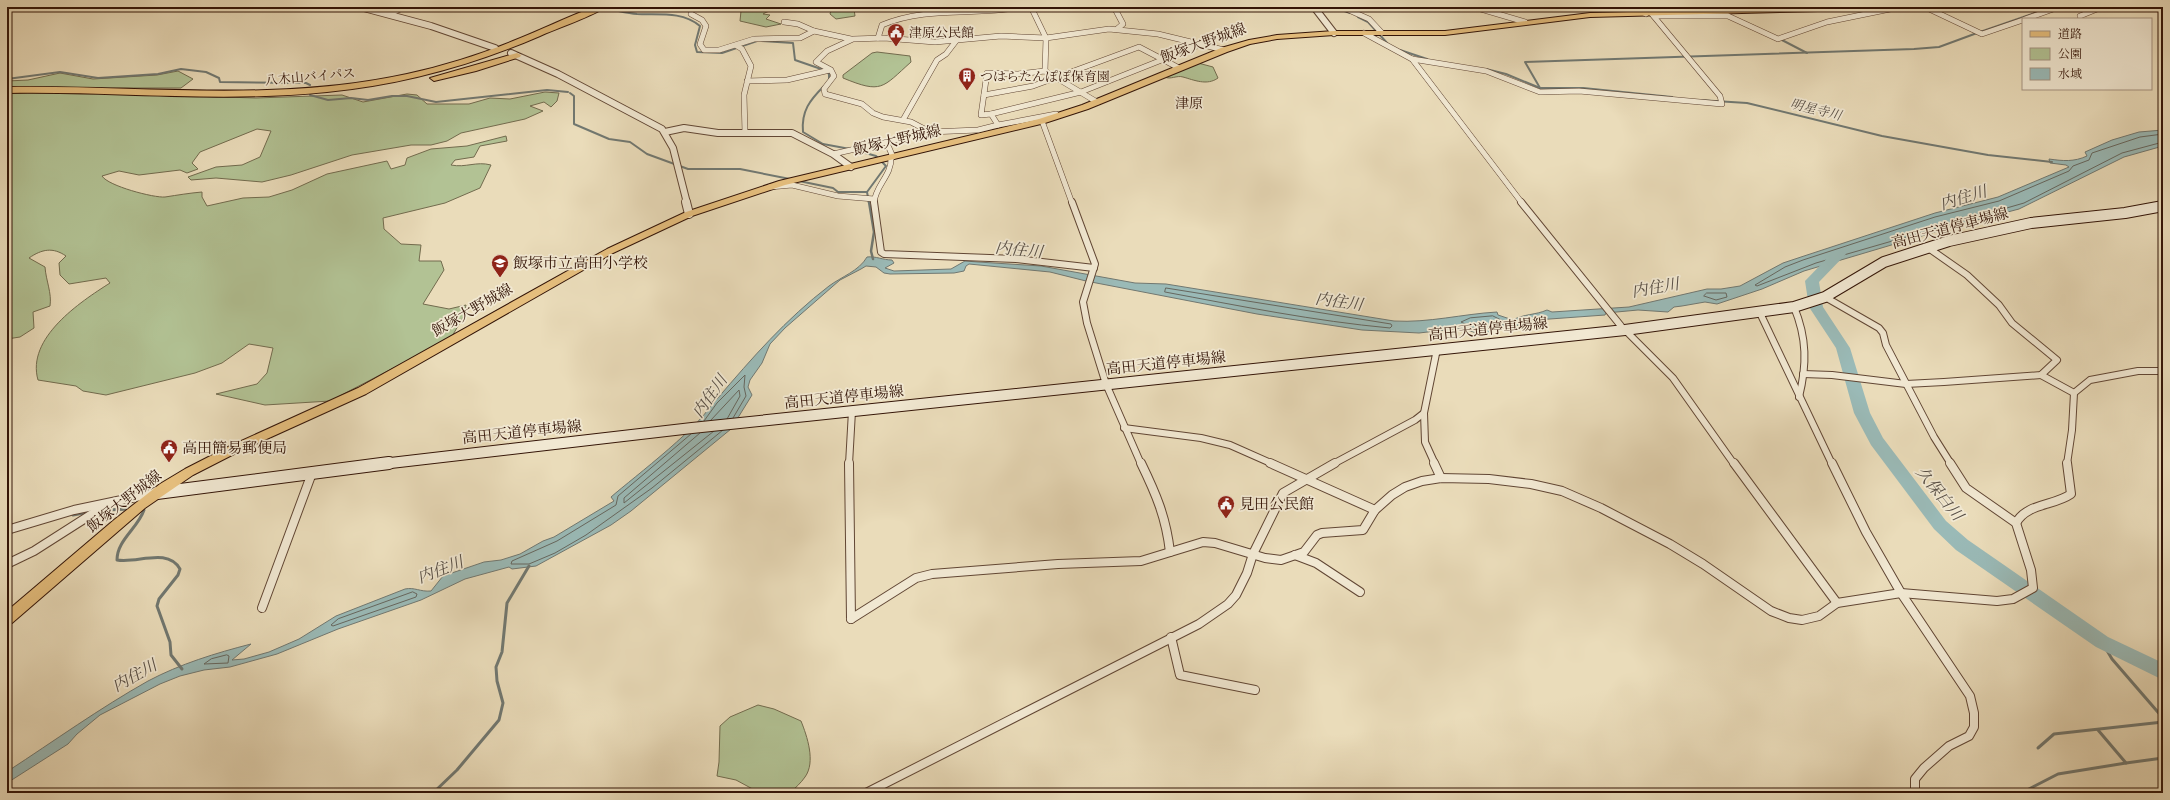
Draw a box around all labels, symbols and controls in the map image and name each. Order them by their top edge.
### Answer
legend [2022,18,2152,90]
street label: 飯塚大野城線 [1158,19,1249,68]
public building icon: 津原公民館 [886,22,906,47]
place label: 津原公民館 [909,25,974,41]
text: 道路 [2058,27,2082,42]
text: 公園 [2058,47,2082,62]
street label: 八木山バイパス [264,65,356,89]
building icon: つはらたんぽぽ保育園 [957,66,977,91]
text: 水域 [2058,67,2082,82]
place label: つはらたんぽぽ保育園 [980,69,1110,85]
district label: 津原 [1175,95,1203,112]
water label: 明星寺川 [1789,96,1845,125]
street label: 飯塚大野城線 [851,121,943,160]
water label: 内住川 [1937,181,1991,215]
street label: 高田天道停車場線 [1890,204,2011,253]
water label: 内住川 [994,238,1046,263]
school or university icon: 飯塚市立高田小学校 [490,253,510,278]
place label: 飯塚市立高田小学校 [513,254,648,273]
water label: 内住川 [1630,274,1683,302]
street label: 飯塚大野城線 [429,280,516,341]
water label: 内住川 [1314,289,1366,316]
street label: 高田天道停車場線 [1427,314,1549,345]
street label: 高田天道停車場線 [1105,348,1227,379]
water label: 内住川 [688,370,733,422]
street label: 高田天道停車場線 [783,382,905,413]
street label: 高田天道停車場線 [461,417,583,448]
public building icon: 高田簡易郵便局 [159,438,179,463]
place label: 高田簡易郵便局 [182,439,287,458]
water label: 久保白川 [1911,462,1968,526]
street label: 飯塚大野城線 [83,466,166,537]
public building icon: 見田公民館 [1216,494,1236,519]
place label: 見田公民館 [1239,495,1314,514]
water label: 内住川 [414,551,468,588]
water label: 内住川 [109,655,162,696]

